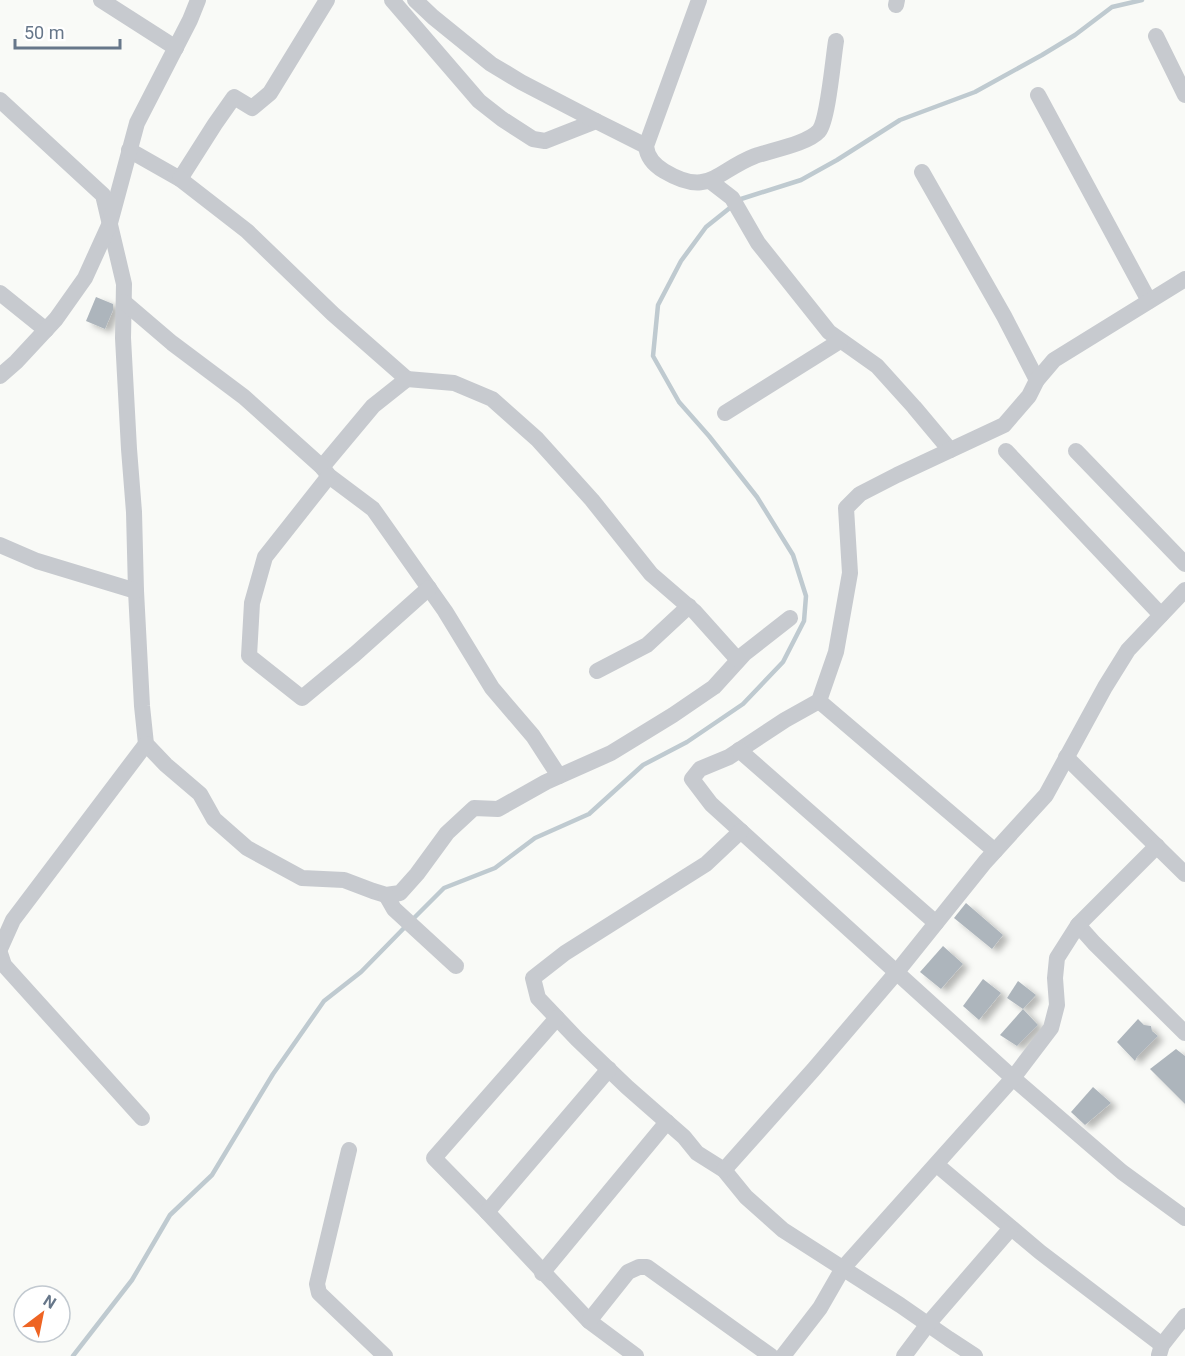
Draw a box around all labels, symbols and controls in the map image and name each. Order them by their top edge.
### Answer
scale bar [15,12,120,50]
text: 50 m [24,22,64,43]
north arrow [12,1284,72,1344]
text: N [40,1291,60,1313]

